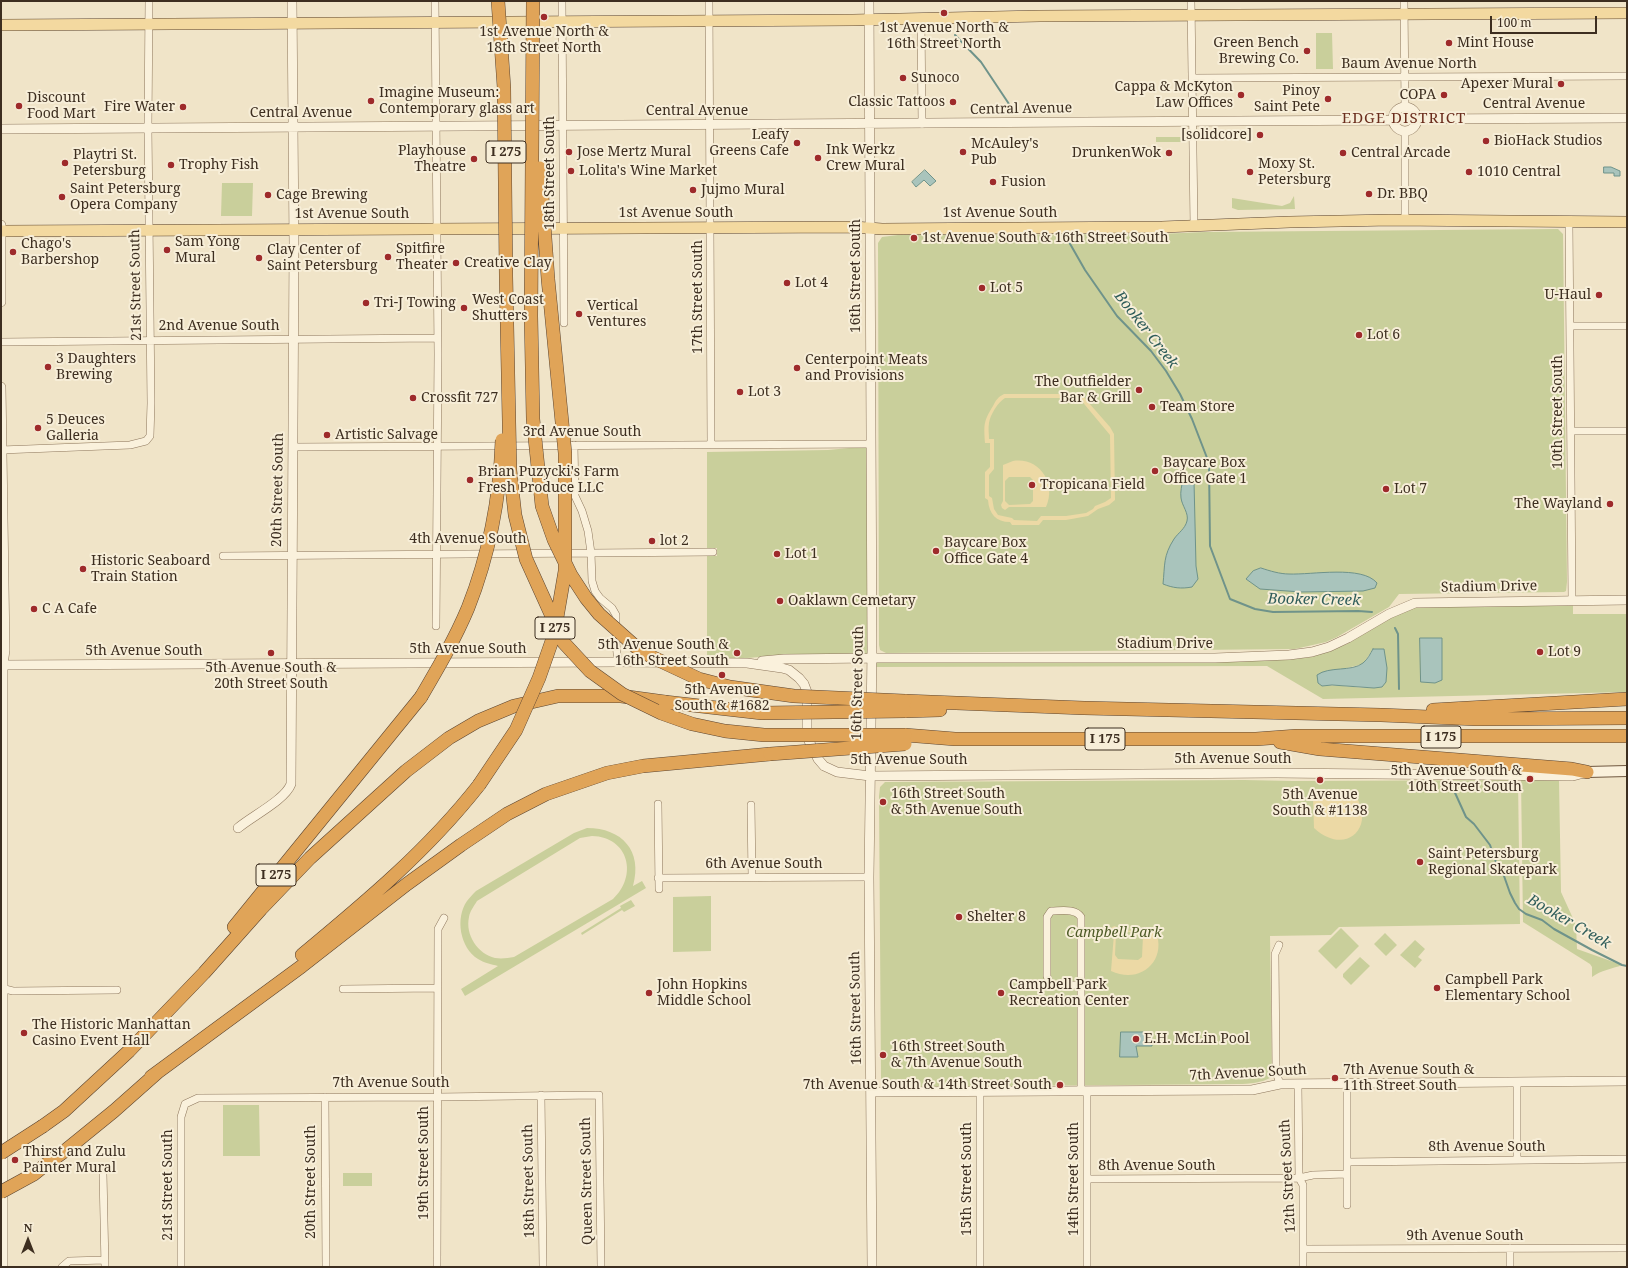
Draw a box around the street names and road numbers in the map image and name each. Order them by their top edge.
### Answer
street label: Baum Avenue North [1341,56,1477,72]
street label: Central Avenue [1483,96,1585,112]
street label: Central Avenue [970,100,1072,118]
street label: Central Avenue [646,103,748,119]
street label: Central Avenue [250,105,352,121]
street label: 18th Street South [542,116,558,230]
road number: I 275 [486,141,526,163]
street label: 1st Avenue South [619,205,733,221]
street label: 1st Avenue South [943,205,1057,221]
street label: 1st Avenue South [295,206,409,222]
street label: 16th Street South [848,219,864,333]
street label: 21st Street South [127,229,145,341]
street label: 17th Street South [690,240,706,354]
street label: 2nd Avenue South [158,318,280,334]
street label: 10th Street South [1550,355,1566,469]
street label: 3rd Avenue South [523,424,641,440]
street label: 20th Street South [269,433,287,547]
street label: 4th Avenue South [409,531,527,547]
street label: Stadium Drive [1441,578,1537,596]
road number: I 275 [535,617,575,639]
street label: 16th Street South [849,626,867,740]
street label: Stadium Drive [1117,636,1213,652]
street label: 5th Avenue South [409,641,527,657]
street label: 5th Avenue South [85,643,203,659]
road number: I 175 [1421,726,1461,748]
road number: I 175 [1085,728,1125,750]
street label: 5th Avenue South [1174,751,1292,767]
street label: 5th Avenue South [850,752,968,768]
street label: 6th Avenue South [705,856,823,872]
road number: I 275 [256,864,296,886]
street label: 16th Street South [847,951,865,1065]
street label: 7th Avenue South [1189,1062,1307,1084]
street label: 7th Avenue South [332,1075,450,1091]
street label: 19th Street South [416,1106,432,1220]
street label: Queen Street South [577,1117,597,1245]
street label: 12th Street South [1277,1119,1299,1233]
street label: 15th Street South [959,1122,975,1236]
street label: 14th Street South [1066,1122,1082,1236]
street label: 18th Street South [520,1124,538,1238]
street label: 20th Street South [303,1125,319,1239]
street label: 21st Street South [160,1129,176,1241]
street label: 8th Avenue South [1428,1139,1546,1155]
street label: 8th Avenue South [1098,1158,1216,1174]
street label: 9th Avenue South [1406,1228,1524,1244]

